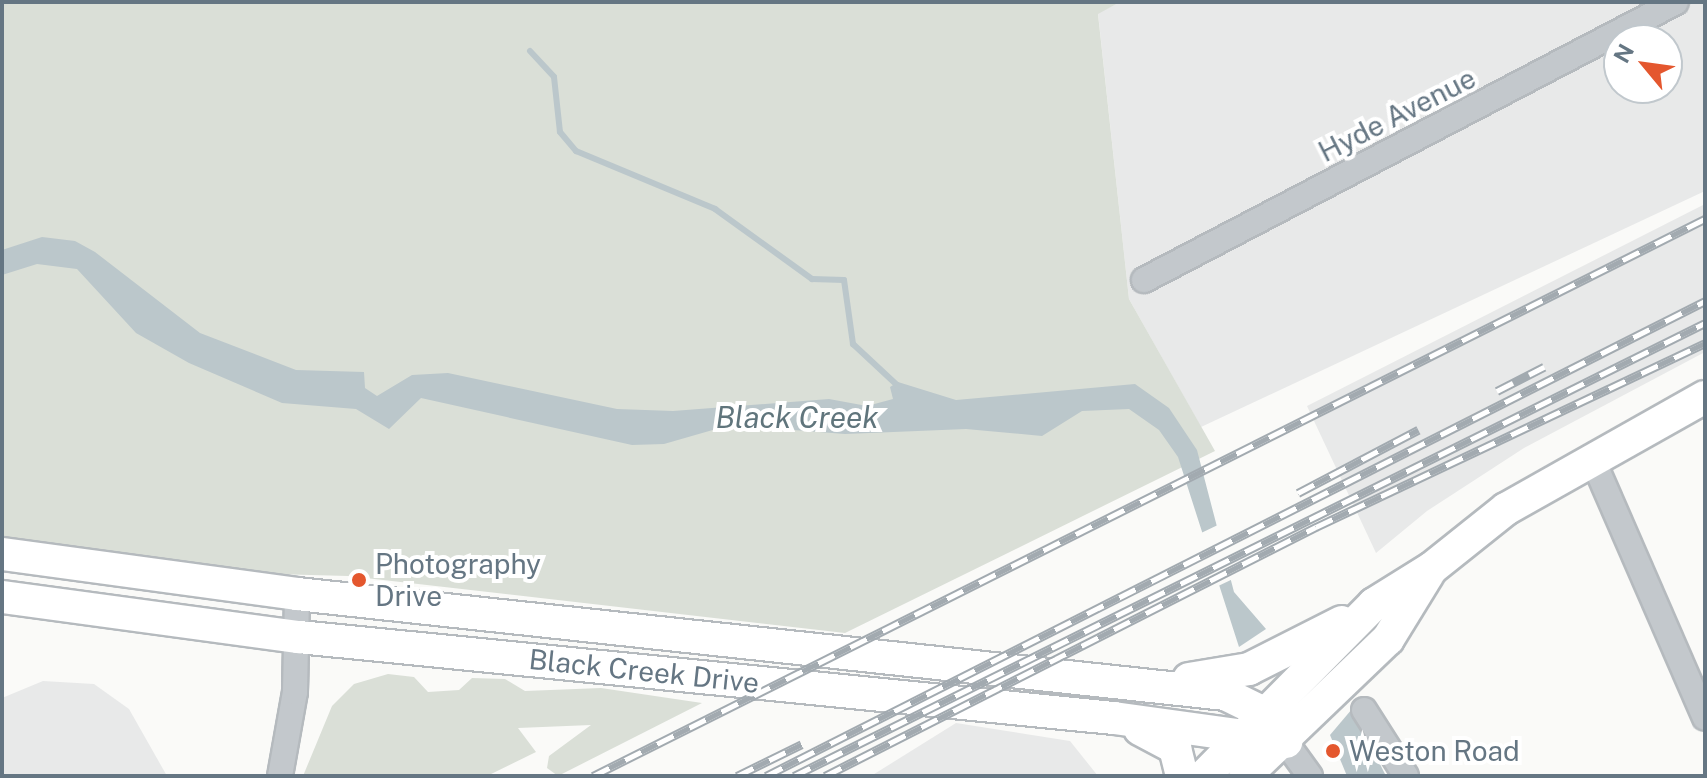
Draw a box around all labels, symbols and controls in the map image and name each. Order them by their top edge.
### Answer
north arrow [1603,24,1683,104]
text: N [1608,40,1639,67]
street label: Hyde Avenue [1313,61,1481,169]
water label: Black Creek [715,399,879,435]
place label: Photography Drive [375,547,541,613]
marker: Photography Drive [350,571,368,589]
street label: Black Creek Drive [527,642,761,700]
place label: Weston Road [1349,734,1520,768]
marker: Weston Road [1324,742,1342,760]

